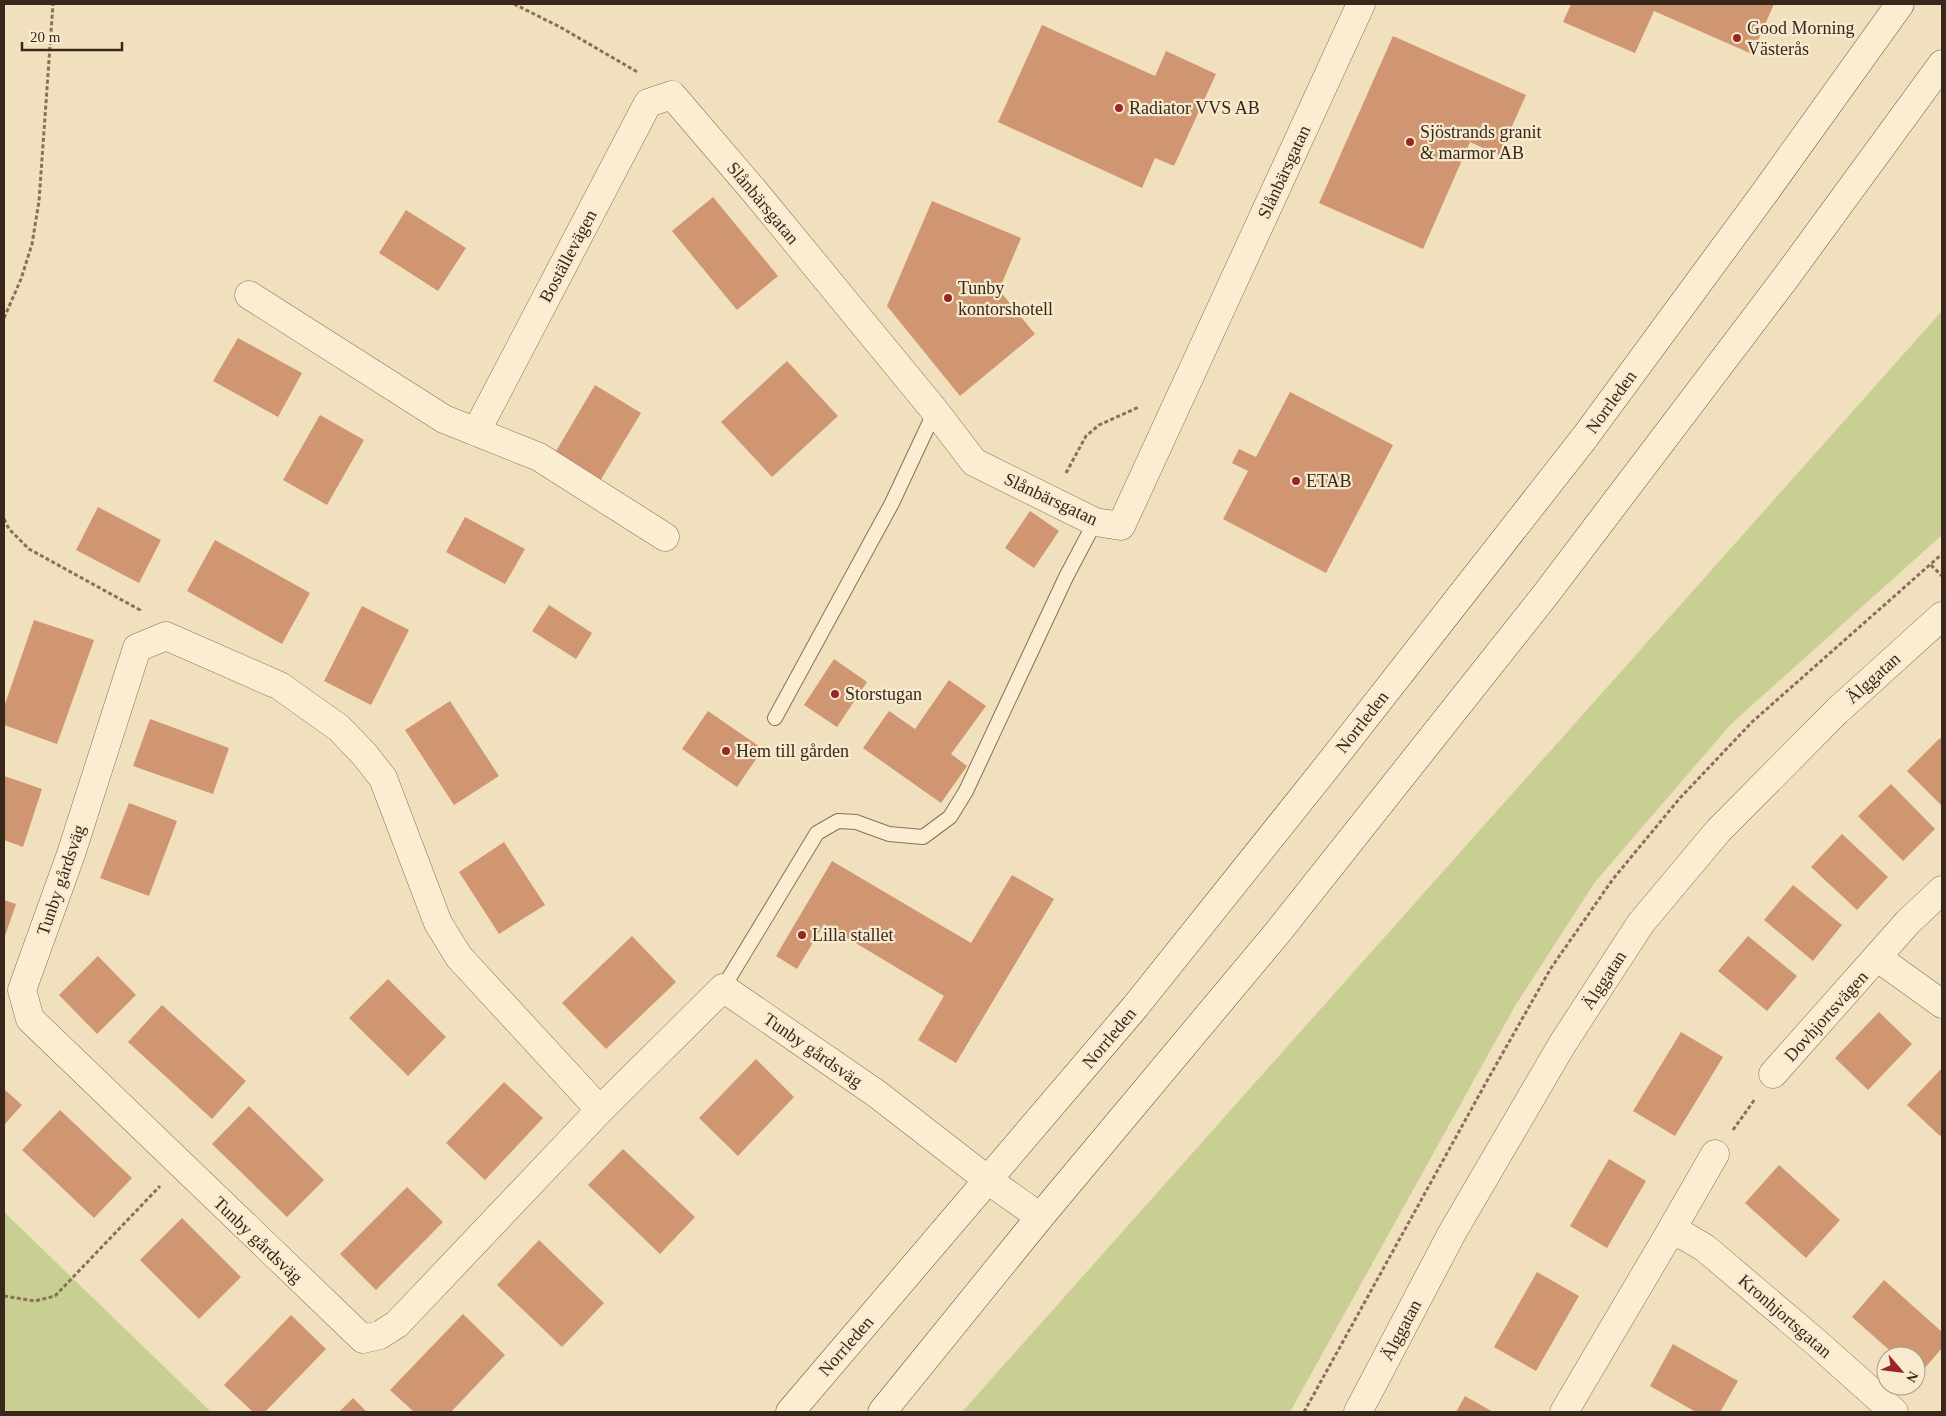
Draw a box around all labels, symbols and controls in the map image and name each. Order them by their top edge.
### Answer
place label: Good Morning Västerås [1747,18,1855,59]
scale bar [22,20,122,52]
text: 20 m [30,29,61,45]
marker: Good Morning Västerås [1731,32,1743,44]
place label: Radiator VVS AB [1129,98,1260,118]
marker: Radiator VVS AB [1113,102,1125,114]
street label: Slånbärsgatan [1254,122,1314,222]
place label: Sjöstrands granit & marmor AB [1420,122,1542,163]
marker: Sjöstrands granit & marmor AB [1404,136,1416,148]
street label: Slånbärsgatan [723,158,803,248]
street label: Boställevägen [535,206,601,306]
place label: Tunby kontorshotell [958,278,1053,319]
marker: Tunby kontorshotell [942,292,954,304]
street label: Norrleden [1581,367,1641,437]
street label: Slånbärsgatan [1001,469,1101,529]
place label: ETAB [1306,471,1352,491]
marker: ETAB [1290,475,1302,487]
street label: Älggatan [1842,648,1904,708]
place label: Storstugan [845,684,922,704]
street label: Norrleden [1332,687,1392,757]
marker: Storstugan [829,688,841,700]
place label: Hem till gården [736,741,849,761]
marker: Hem till gården [720,745,732,757]
street label: Tunby gårdsväg [33,822,89,938]
place label: Lilla stallet [812,925,893,945]
marker: Lilla stallet [796,929,808,941]
street label: Älggatan [1578,947,1630,1013]
street label: Dovhjortsvägen [1780,967,1872,1065]
street label: Norrleden [1078,1004,1140,1072]
street label: Tunby gårdsväg [760,1009,866,1091]
street label: Tunby gårdsväg [209,1193,307,1287]
street label: Kronhjortsgatan [1734,1270,1836,1362]
street label: Älggatan [1377,1296,1425,1364]
street label: Norrleden [815,1312,877,1380]
north arrow [1876,1346,1926,1396]
text: N [1903,1369,1921,1385]

